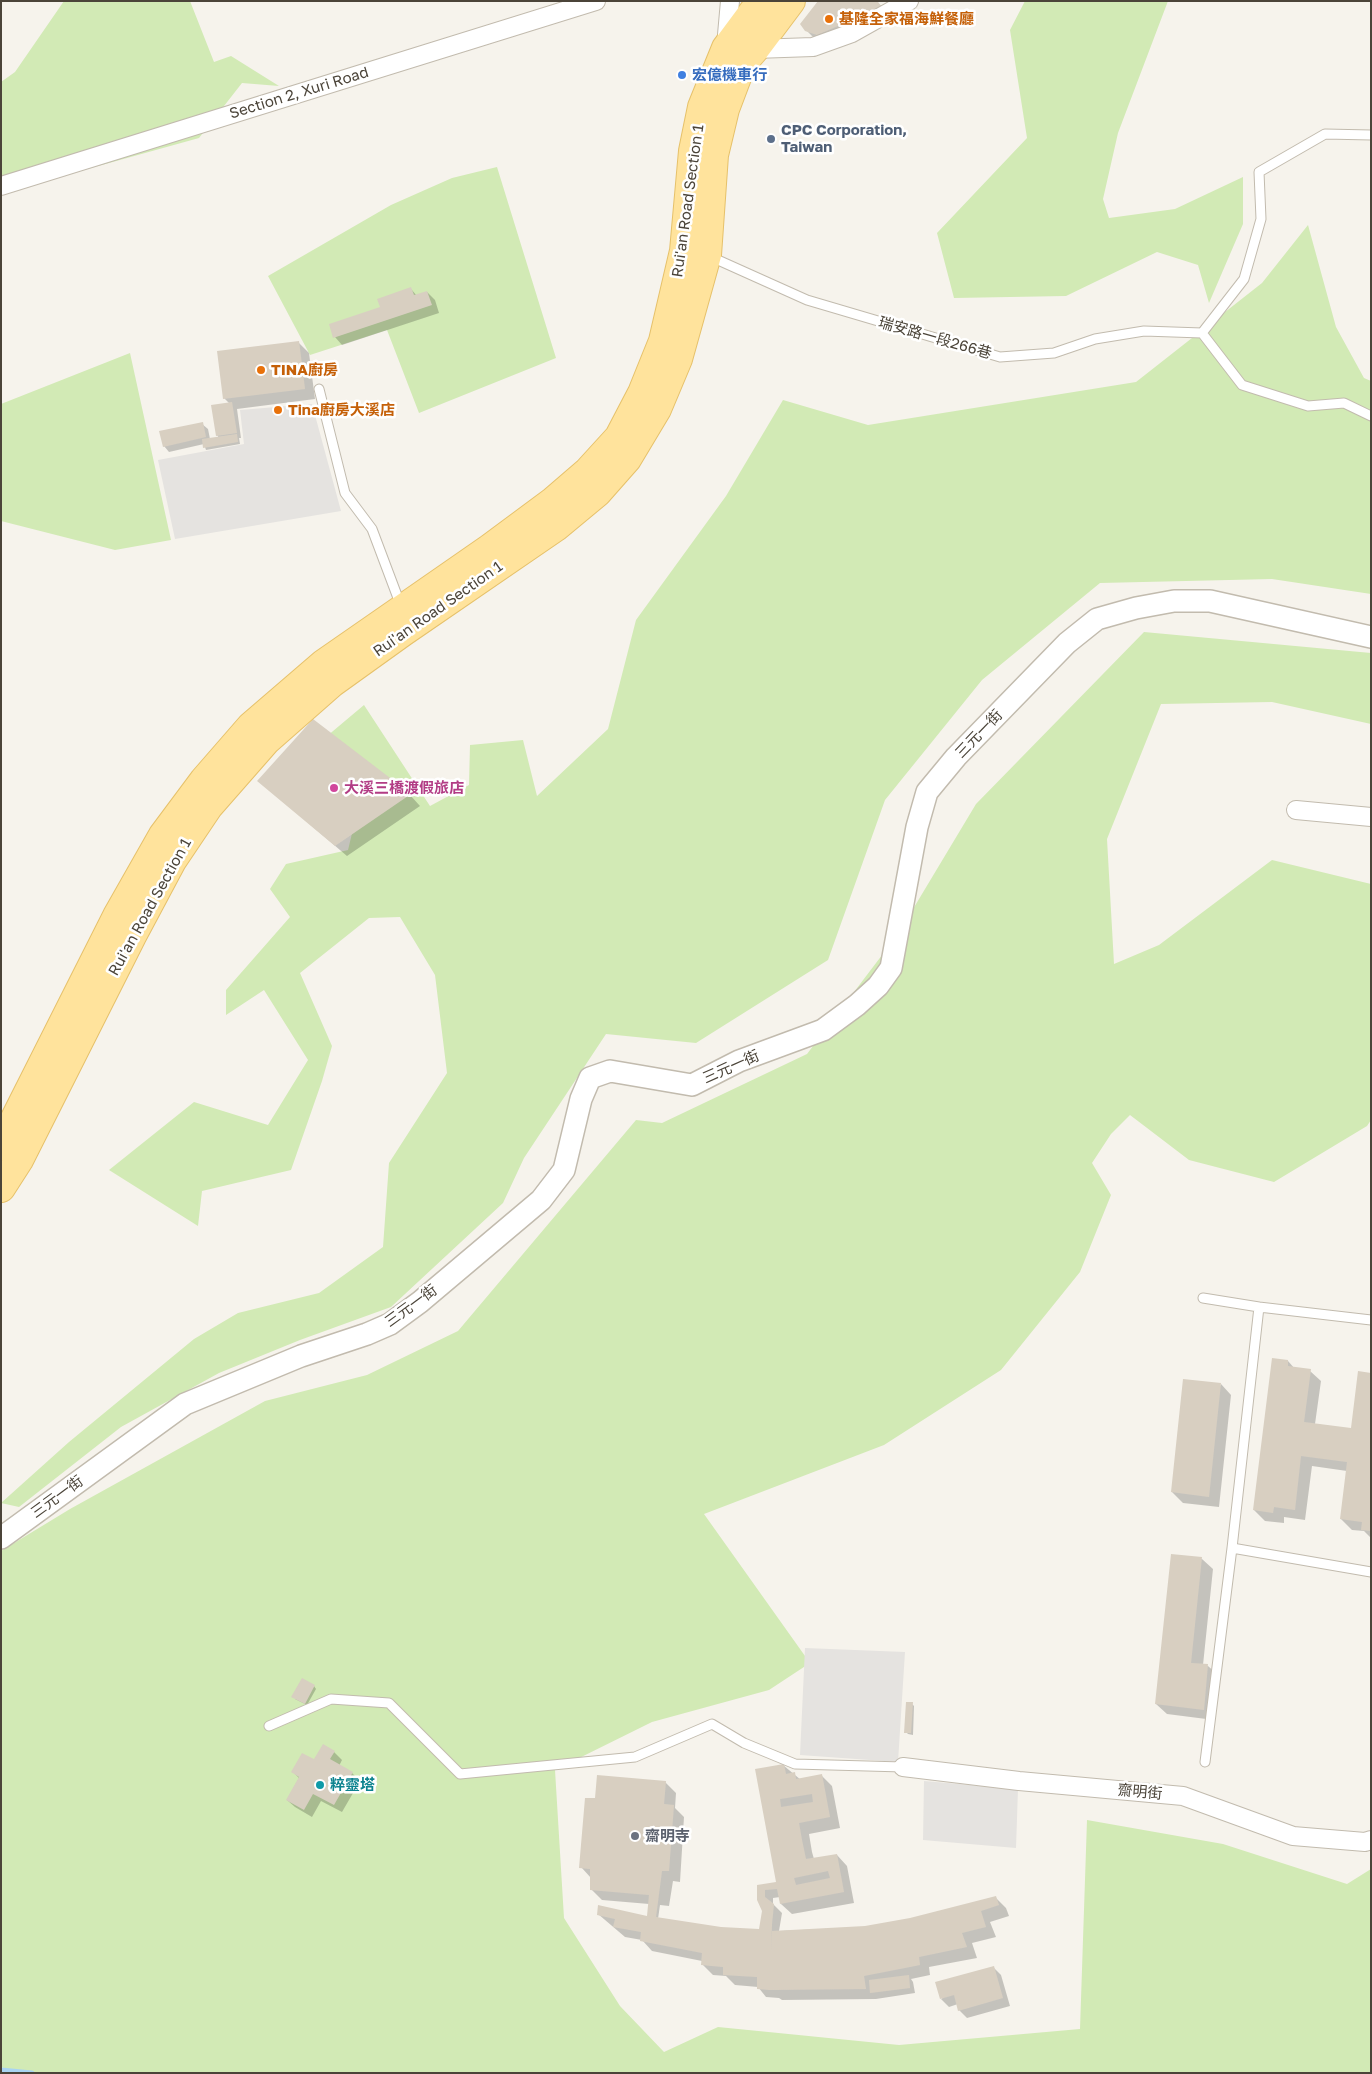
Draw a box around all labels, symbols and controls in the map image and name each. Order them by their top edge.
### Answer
place label: 基隆全家福海鮮餐廳 [839,10,974,28]
marker: 基隆全家福海鮮餐廳 [823,13,835,25]
street label: Section 2, Xuri Road [227,63,371,123]
place label: 宏億機車行 [692,66,767,84]
marker: 宏億機車行 [676,69,688,81]
place label: CPC Corporation, Taiwan [781,121,907,156]
street label: Rui'an Road Section 1 [668,124,708,278]
marker: CPC Corporation, Taiwan [765,133,777,145]
street label: 瑞安路一段266巷 [876,313,994,363]
place label: TINA廚房 [271,361,338,379]
marker: TINA廚房 [255,364,267,376]
place label: Tina廚房大溪店 [288,401,395,419]
marker: Tina廚房大溪店 [272,404,284,416]
street label: Rui'an Road Section 1 [370,557,506,661]
street label: 三元一街 [952,706,1006,762]
place label: 大溪三橋渡假旅店 [344,779,464,797]
marker: 大溪三橋渡假旅店 [328,782,340,794]
street label: Rui'an Road Section 1 [105,835,195,979]
street label: 三元一街 [700,1047,762,1087]
street label: 三元一街 [381,1281,441,1331]
street label: 三元一街 [27,1472,87,1522]
place label: 粹靈塔 [330,1776,375,1794]
marker: 粹靈塔 [314,1779,326,1791]
street label: 齋明街 [1117,1781,1163,1803]
place label: 齋明寺 [645,1827,690,1845]
marker: 齋明寺 [629,1830,641,1842]

